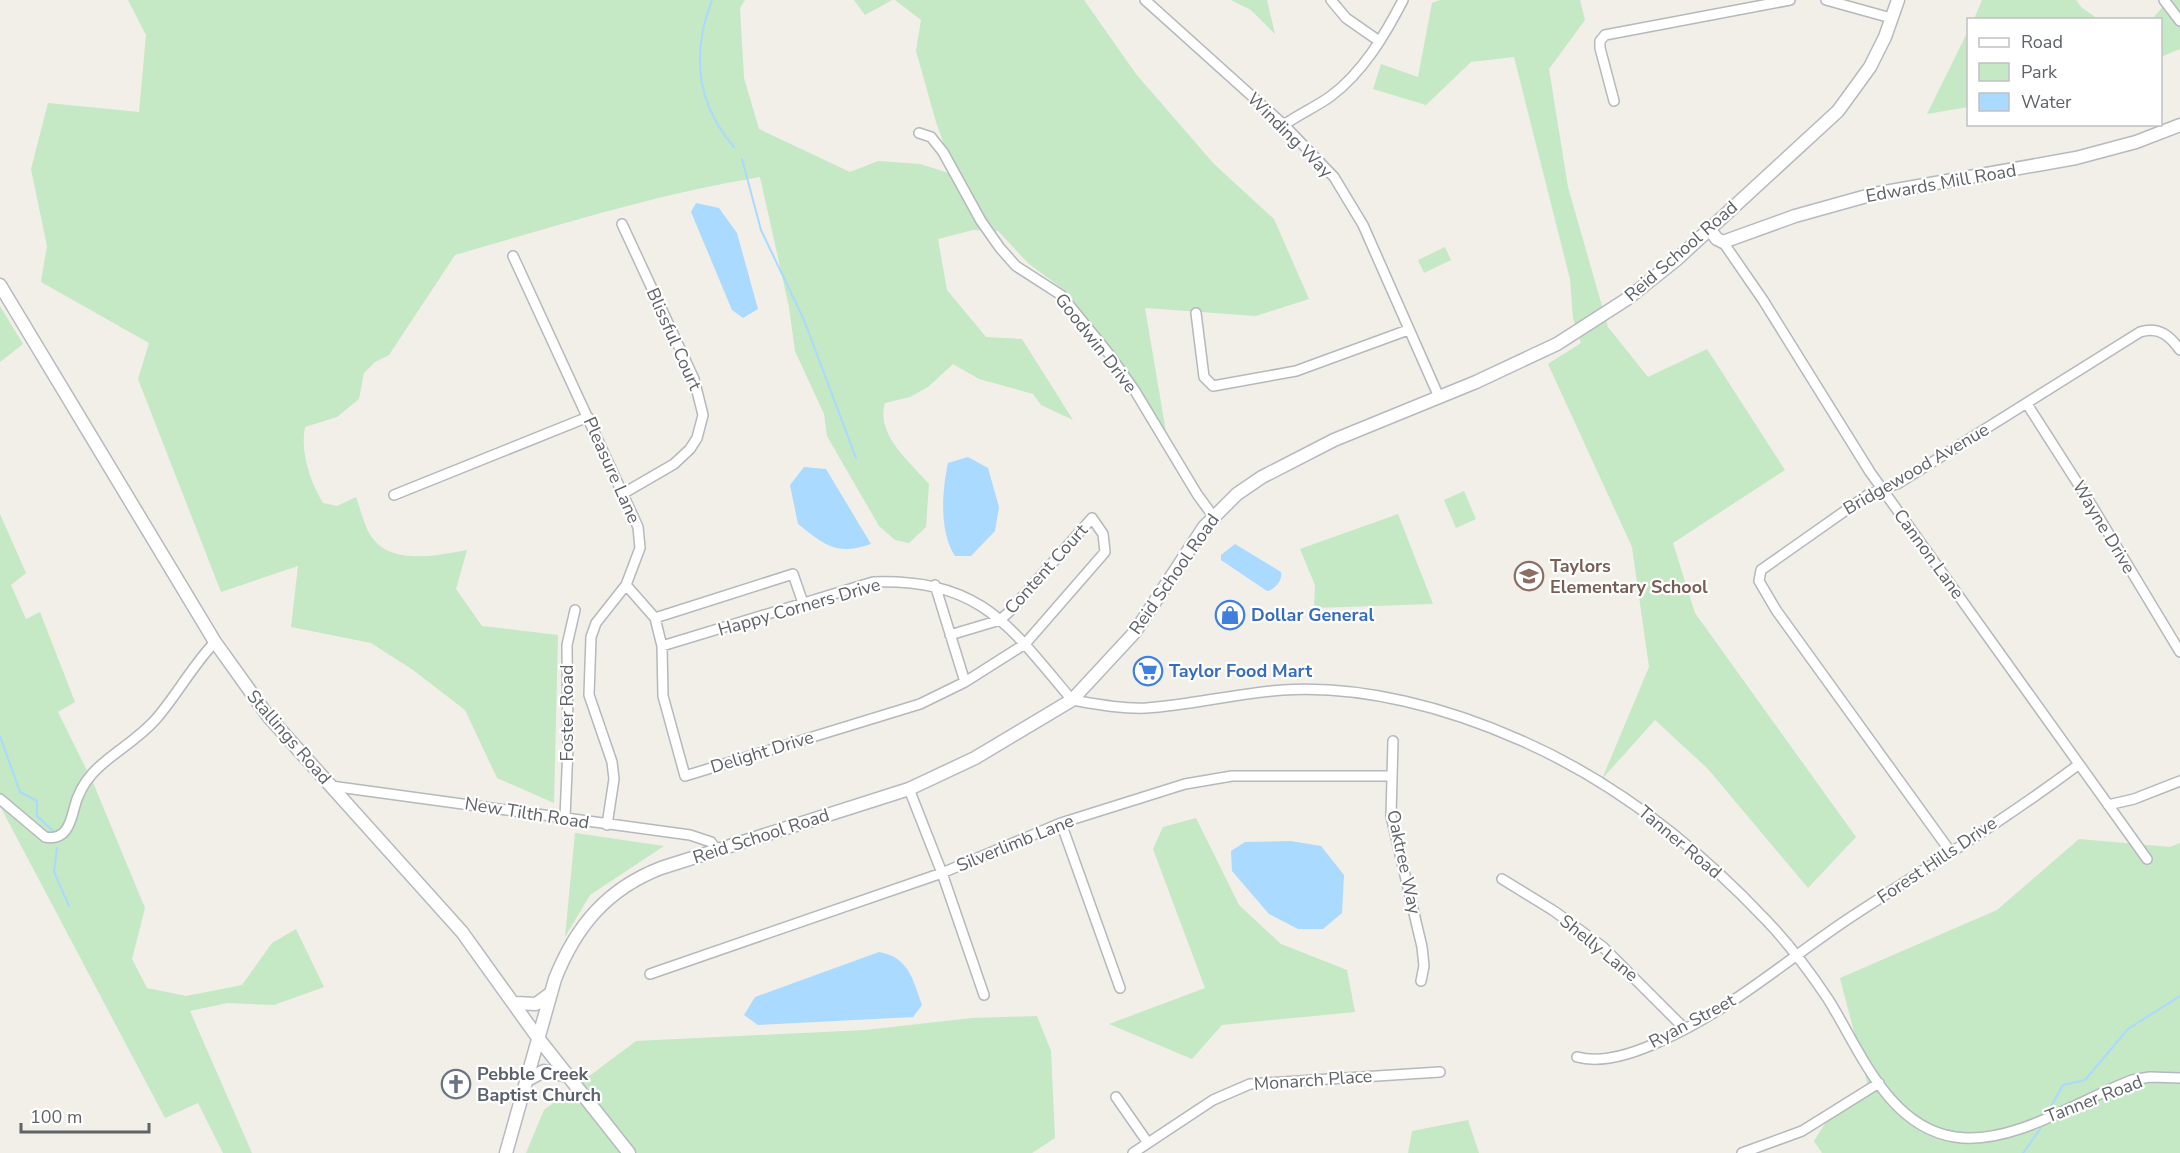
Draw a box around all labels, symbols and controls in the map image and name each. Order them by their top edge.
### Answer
legend [1967,18,2162,126]
text: Road [2021,30,2063,54]
text: Park [2021,60,2058,84]
street label: Winding Way [1242,87,1339,184]
text: Water [2021,90,2072,114]
street label: Edwards Mill Road [1864,158,2018,208]
street label: Reid School Road [1619,195,1743,307]
street label: Blissful Court [641,284,708,395]
street label: Goodwin Drive [1049,288,1143,398]
street label: Pleasure Lane [578,413,646,527]
street label: Bridgewood Avenue [1839,417,1993,521]
street label: Wayne Drive [2067,476,2141,578]
street label: Cannon Lane [1888,504,1970,604]
street label: Reid School Road [1123,509,1225,639]
street label: Content Court [999,518,1093,619]
place label: Taylors Elementary School [1550,554,1708,599]
school or university icon: Taylors Elementary School [1513,560,1545,592]
street label: Happy Corners Drive [715,572,883,642]
shop icon: Dollar General [1214,599,1246,631]
place label: Dollar General [1251,603,1374,627]
supermarket icon: Taylor Food Mart [1132,655,1164,687]
place label: Taylor Food Mart [1169,659,1312,683]
street label: Foster Road [555,665,579,761]
street label: Stallings Road [241,685,337,789]
street label: Delight Drive [707,725,817,779]
street label: New Tilth Road [463,791,591,835]
street label: Tanner Road [1633,800,1727,884]
street label: Reid School Road [690,803,832,869]
street label: Oaktree Way [1381,808,1427,917]
street label: Silverlimb Lane [953,809,1077,877]
street label: Forest Hills Drive [1873,811,2001,909]
street label: Shelly Lane [1555,909,1643,987]
street label: Ryan Street [1645,988,1740,1054]
place label: Pebble Creek Baptist Church [477,1062,601,1107]
street label: Monarch Place [1253,1064,1373,1096]
church icon: Pebble Creek Baptist Church [440,1068,472,1100]
street label: Tanner Road [2042,1070,2146,1128]
scale bar [21,1096,148,1134]
text: 100 m [30,1105,82,1129]

